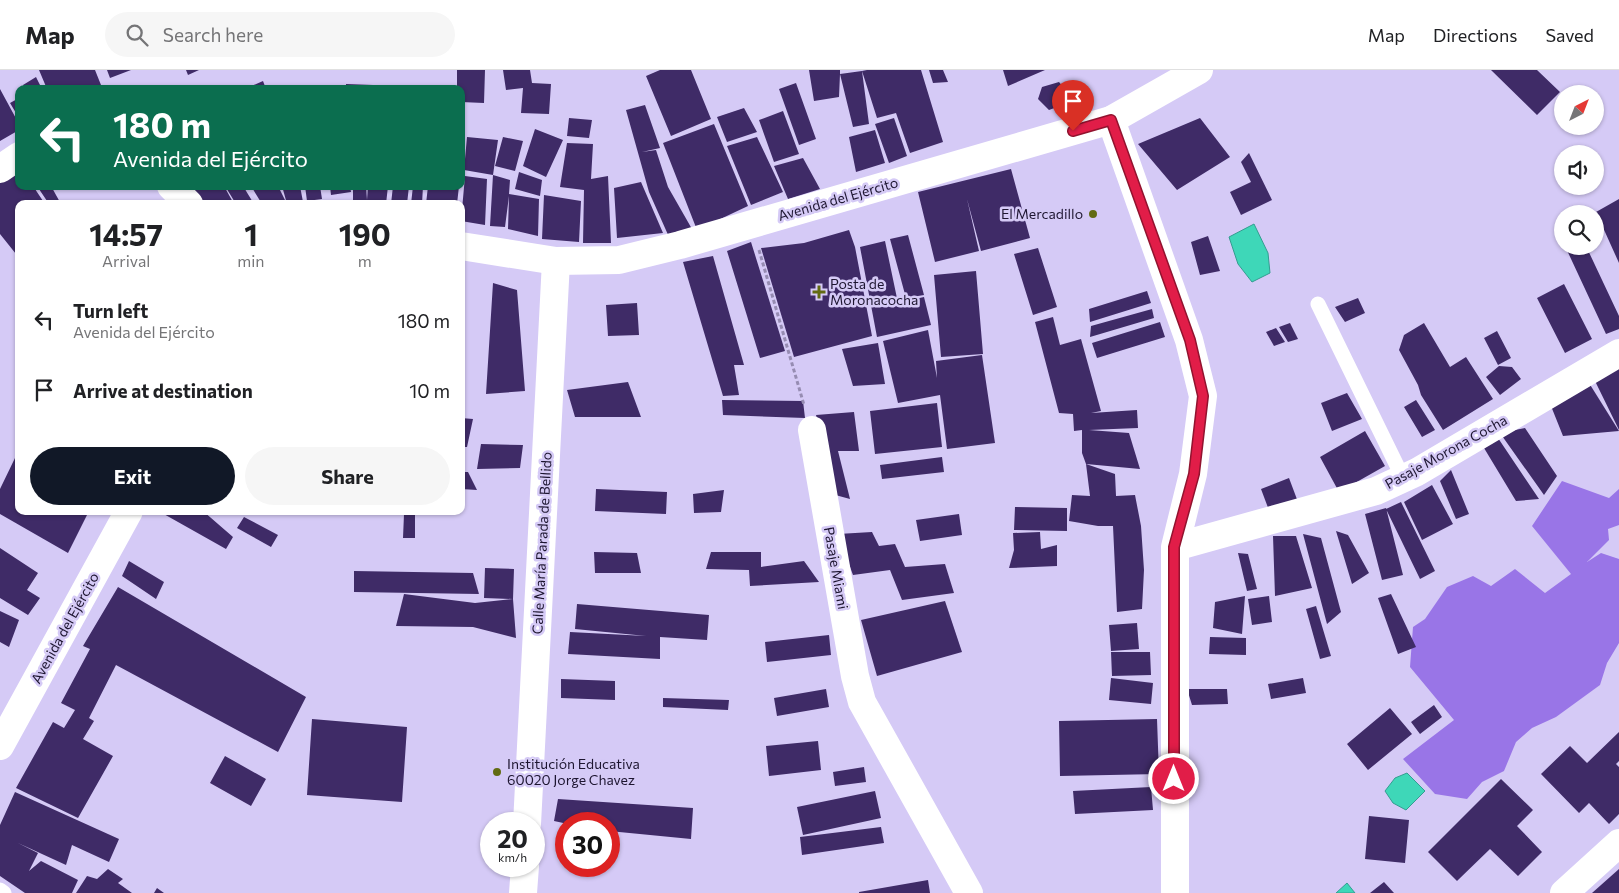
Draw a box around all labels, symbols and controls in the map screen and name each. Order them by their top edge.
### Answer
search box [105,12,455,57]
text: Map [25,20,75,49]
icon: search [123,21,151,49]
text: Search here [163,23,263,46]
text: Map [1368,24,1405,46]
text: Directions [1433,24,1517,46]
text: Saved [1545,24,1594,46]
pin [1052,80,1094,131]
north arrow [1554,85,1604,135]
map controls [1554,85,1604,255]
icon: arrive [1059,87,1087,115]
text: 180 m [113,102,211,145]
icon: left [30,105,95,170]
text: Avenida del Ejército [113,145,308,172]
button: sound [1554,145,1604,195]
street label: Avenida del Ejército [776,173,900,224]
place label: El Mercadillo [1001,205,1083,222]
button: search [1554,205,1604,255]
marker: El Mercadillo [1087,208,1099,220]
text: 14:57 [89,215,163,252]
text: 1 [244,215,258,252]
text: 190 [339,215,391,252]
text: Arrival [102,251,150,270]
text: min [237,251,265,270]
text: m [358,251,372,270]
place label: Posta de Moronacocha [830,275,918,308]
marker: Posta de Moronacocha [812,285,826,299]
text: Turn left [73,299,148,322]
icon: left [30,306,58,334]
text: 180 m [398,309,450,332]
text: Avenida del Ejército [73,322,215,341]
icon: arrive [30,376,58,404]
text: Arrive at destination [73,379,253,402]
text: 10 m [409,379,450,402]
street label: Pasaje Morona Cocha [1382,411,1510,492]
button: Exit [30,447,235,505]
button: Share [245,447,450,505]
street label: Calle María Parada de Bellido [528,451,555,635]
street label: Pasaje Miami [821,525,852,611]
street label: Avenida del Ejército [27,569,102,686]
position arrow [1147,752,1199,804]
place label: Institución Educativa 60020 Jorge Chavez [507,755,640,788]
marker: Institución Educativa 60020 Jorge Chavez [491,766,503,778]
speed limit sign: 30 [555,812,620,877]
text: 20 [497,823,528,853]
text: km/h [498,850,527,864]

